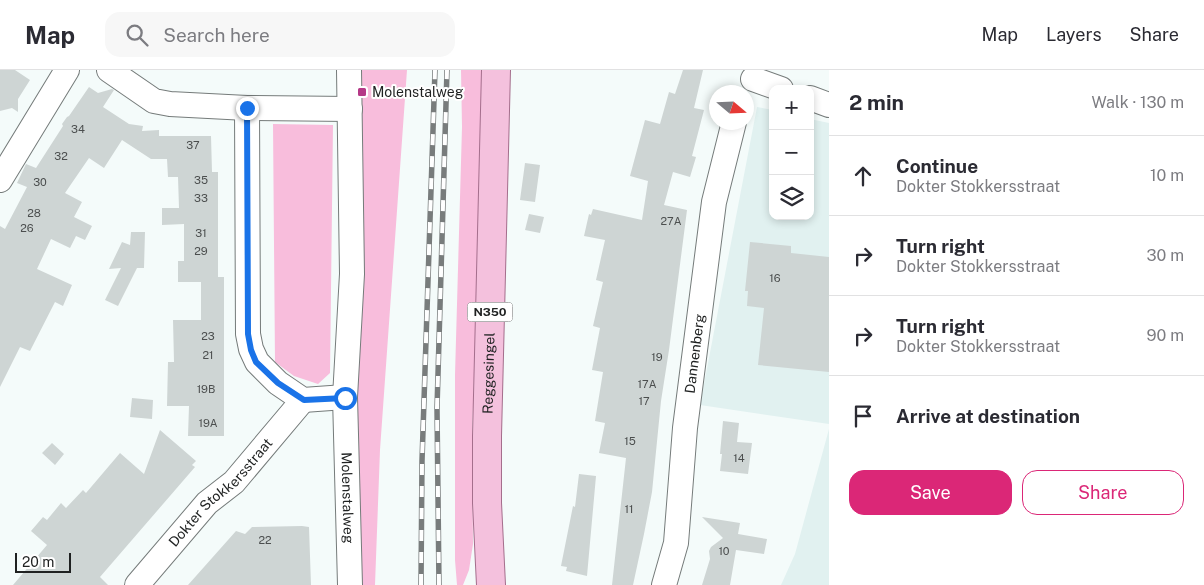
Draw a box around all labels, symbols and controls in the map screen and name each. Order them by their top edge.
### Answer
search box [105,12,455,57]
text: Map [25,21,75,49]
icon: search [123,21,151,49]
text: Search here [163,24,270,46]
text: Map [982,24,1018,45]
text: Layers [1046,24,1102,45]
text: Share [1130,24,1179,45]
place label: Molenstalweg [372,84,464,100]
north arrow [709,85,754,130]
map controls [769,85,814,220]
button: + [769,85,814,130]
marker: Molenstalweg [356,86,368,98]
text: 2 min [849,90,904,115]
text: Walk · 130 m [1091,93,1184,112]
route end [236,97,259,120]
house number: 34 [71,123,85,135]
button: − [769,130,814,175]
house number: 37 [186,139,200,151]
house number: 32 [54,150,68,162]
text: Continue [896,155,978,177]
icon: ahead [849,162,877,190]
text: 10 m [1150,166,1184,185]
house number: 35 [194,174,208,186]
button: layers [769,175,814,220]
house number: 30 [33,176,47,188]
text: Dokter Stokkersstraat [896,177,1060,196]
house number: 33 [194,192,208,204]
house number: 28 [27,207,41,219]
house number: 27A [661,215,682,227]
house number: 26 [20,222,34,234]
house number: 31 [195,227,207,239]
text: Turn right [896,235,985,257]
icon: right [849,242,877,270]
house number: 29 [194,245,208,257]
text: 30 m [1147,246,1184,265]
text: Dokter Stokkersstraat [896,257,1060,276]
house number: 16 [769,272,781,284]
road number: N350 [468,302,512,322]
street label: Dannenberg [682,313,708,394]
text: Turn right [896,315,985,337]
icon: right [849,322,877,350]
text: 90 m [1147,326,1184,345]
house number: 23 [201,330,215,342]
street label: Reggesingel [480,332,498,414]
text: Dokter Stokkersstraat [896,337,1060,356]
house number: 21 [202,349,214,361]
house number: 19 [651,351,663,363]
house number: 17A [638,378,657,390]
house number: 19B [197,383,215,395]
route start [334,387,357,410]
house number: 17 [638,395,650,407]
icon: arrive [849,402,877,430]
text: Arrive at destination [896,405,1080,427]
house number: 19A [198,417,218,429]
street label: Dokter Stokkersstraat [165,435,275,550]
house number: 15 [624,435,636,447]
street label: Molenstalweg [338,452,357,544]
house number: 14 [733,452,745,464]
button: Save [849,470,1012,515]
button: Share [1022,470,1184,515]
house number: 11 [625,503,633,515]
house number: 22 [258,534,272,546]
house number: 10 [718,545,730,557]
scale bar [15,550,71,573]
text: 20 m [22,554,54,570]

